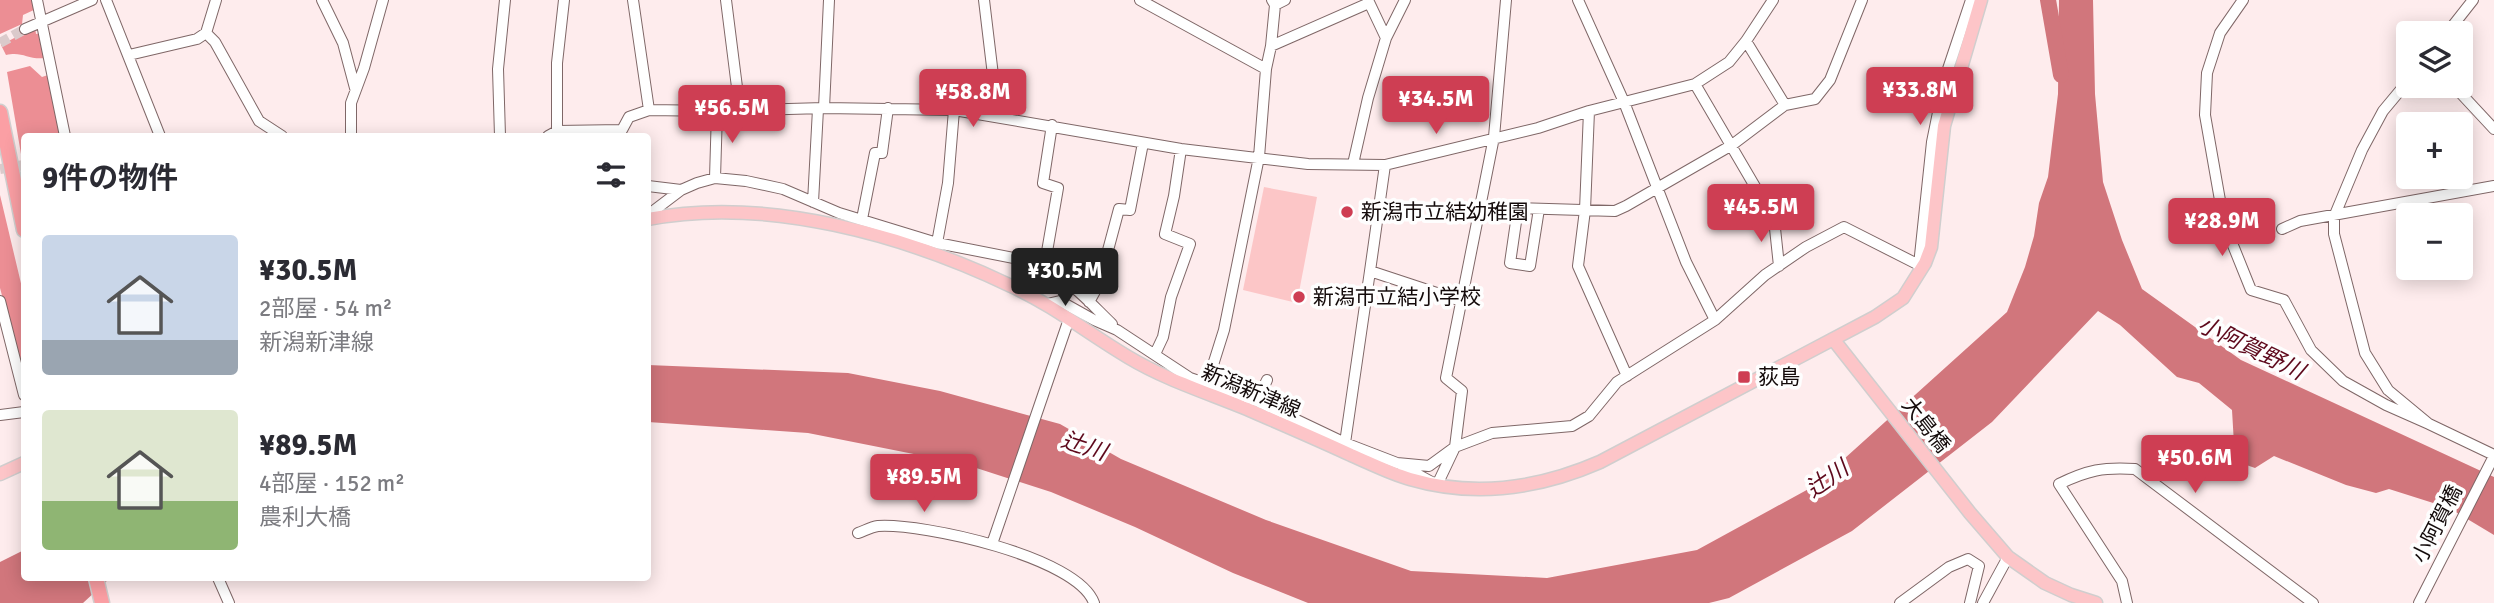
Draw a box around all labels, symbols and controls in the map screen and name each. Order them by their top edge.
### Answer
map controls [2396,21,2473,280]
button: layers [2396,21,2473,98]
pin: ¥33.8M [1863,68,1977,127]
pin: ¥58.8M [916,69,1030,129]
text: ¥33.8M [1882,75,1958,104]
pin: ¥34.5M [1379,76,1493,136]
text: ¥58.8M [935,77,1011,106]
text: ¥34.5M [1398,84,1474,113]
pin: ¥56.5M [675,86,789,145]
text: ¥56.5M [694,93,770,122]
button: + [2396,112,2473,189]
icon: filters [592,156,630,194]
text: 9件の物件 [42,160,178,197]
pin: ¥45.5M [1704,184,1818,244]
text: ¥45.5M [1723,192,1799,221]
pin: ¥28.9M [2165,198,2279,258]
place label: 新潟市立結幼稚園 [1361,199,1529,225]
button: − [2396,203,2473,280]
marker: 新潟市立結幼稚園 [1339,204,1355,220]
text: ¥28.9M [2184,206,2260,235]
pin: ¥30.5M [1008,248,1122,308]
text: ¥30.5M [259,252,357,289]
text: ¥30.5M [1027,256,1103,285]
icon: home [98,263,182,347]
place label: 新潟市立結小学校 [1313,284,1481,310]
marker: 新潟市立結小学校 [1291,289,1307,305]
text: 2部屋 · 54 m² [259,294,392,323]
water label: 小阿賀野川 [2193,310,2312,388]
text: 新潟新津線 [259,328,374,357]
street label: 新潟新津線 [1198,359,1304,423]
place label: 荻島 [1758,364,1800,390]
marker: 荻島 [1736,369,1752,385]
street label: 大島橋 [1896,392,1956,458]
water label: 辻川 [1058,425,1113,468]
text: ¥89.5M [259,427,357,464]
pin: ¥50.6M [2138,435,2252,495]
icon: home [98,438,182,522]
text: ¥50.6M [2157,443,2233,472]
water label: 辻川 [1800,452,1857,504]
pin: ¥89.5M [867,454,981,514]
text: ¥89.5M [886,462,962,491]
text: 4部屋 · 152 m² [259,469,405,498]
street label: 小阿賀橋 [2406,481,2468,567]
text: 農利大橋 [259,503,351,532]

